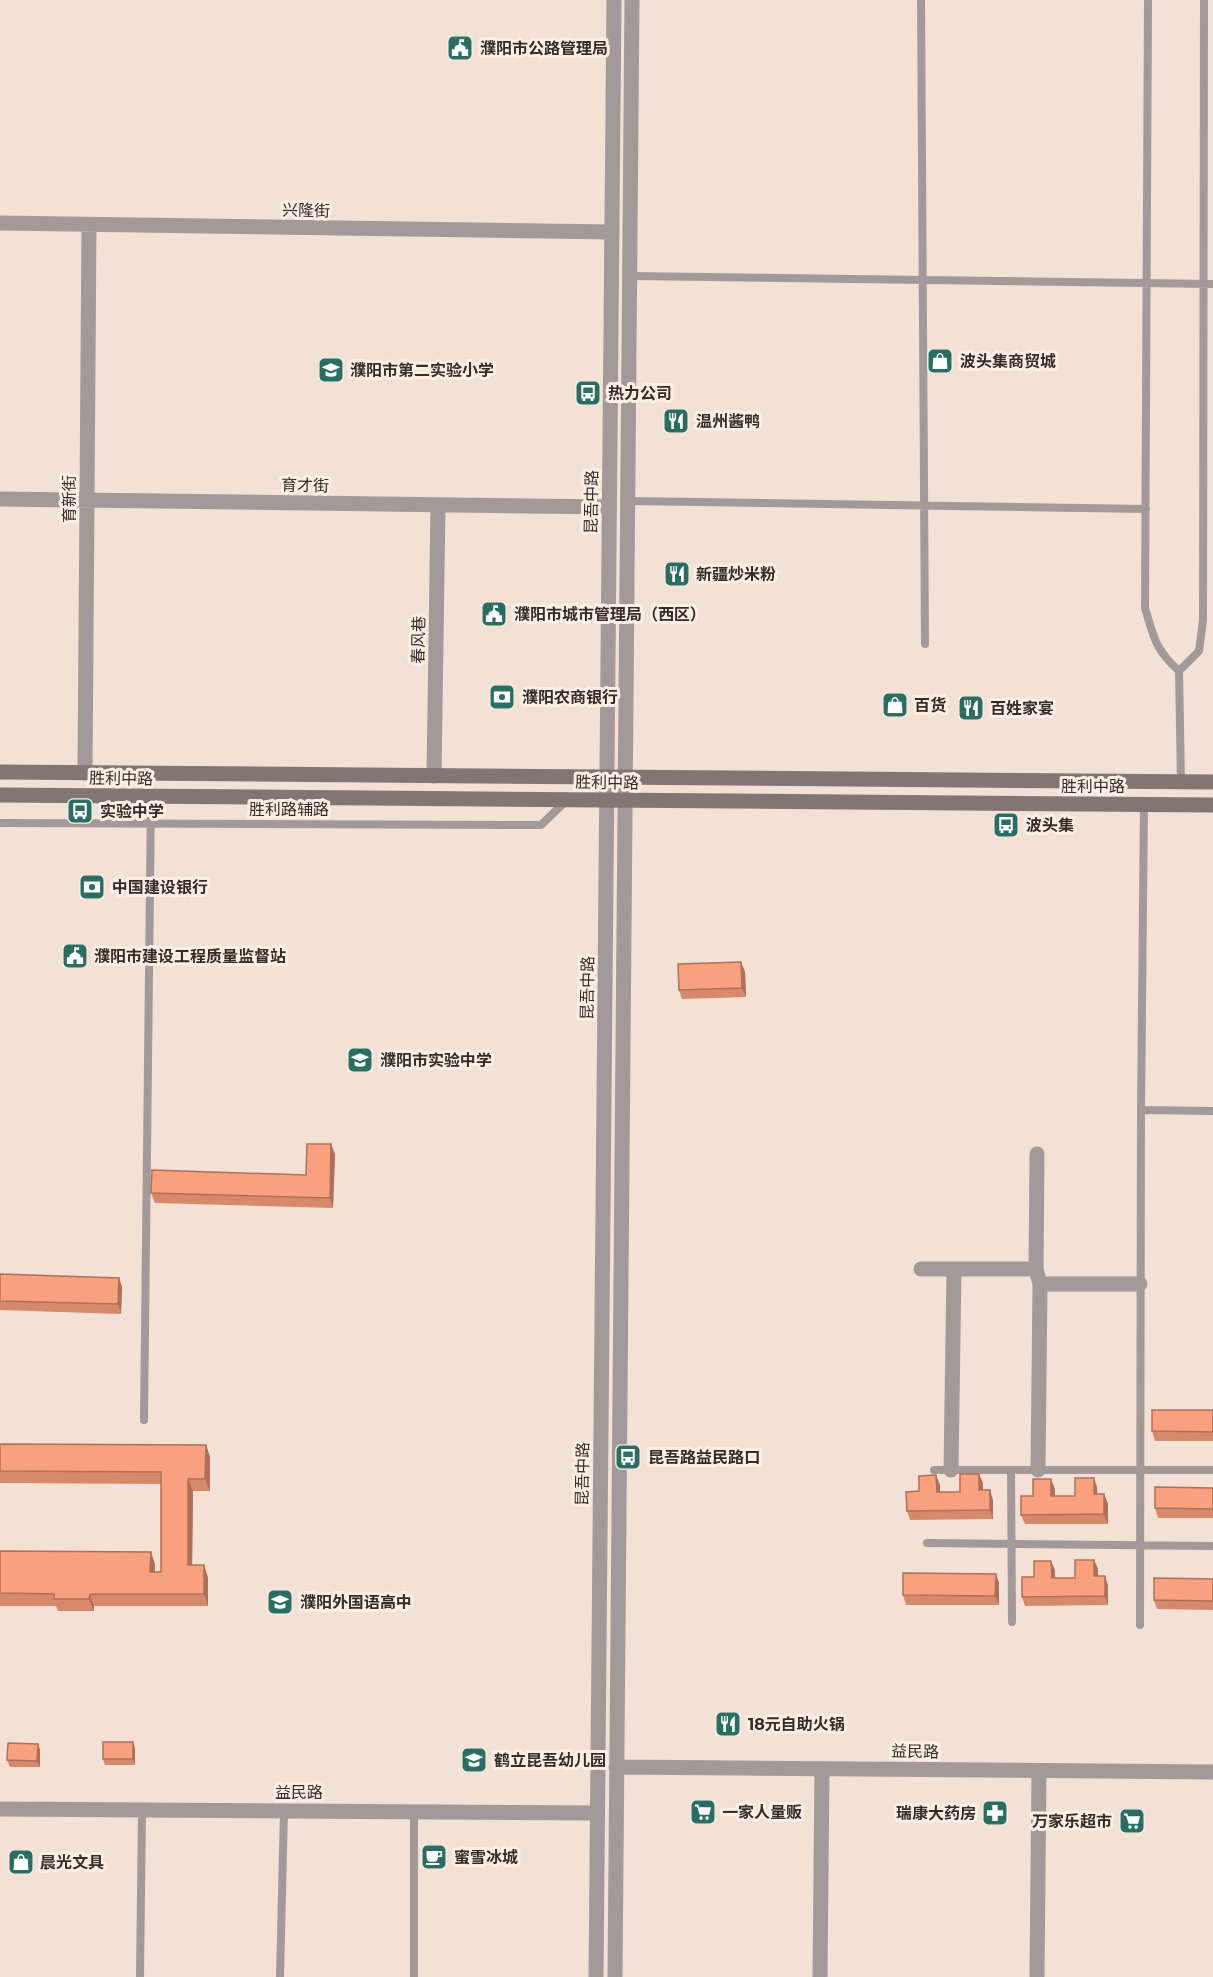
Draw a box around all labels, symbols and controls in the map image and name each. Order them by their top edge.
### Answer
public building icon: 濮阳市公路管理局 [445,33,475,63]
place label: 濮阳市公路管理局 [480,39,608,58]
street label: 兴隆街 [282,201,330,220]
shop icon: 波头集商贸城 [925,346,955,376]
place label: 波头集商贸城 [960,352,1056,371]
school or university icon: 濮阳市第二实验小学 [316,355,346,385]
place label: 濮阳市第二实验小学 [350,361,494,380]
bus stop icon: 热力公司 [573,378,603,408]
place label: 热力公司 [608,384,672,403]
restaurant icon: 温州酱鸭 [661,406,691,436]
place label: 温州酱鸭 [696,412,760,431]
street label: 昆吾中路 [581,470,602,534]
street label: 育新街 [60,475,79,523]
street label: 育才街 [281,476,329,495]
restaurant icon: 新疆炒米粉 [662,559,692,589]
place label: 新疆炒米粉 [696,565,776,584]
public building icon: 濮阳市城市管理局（西区） [479,599,509,629]
place label: 濮阳市城市管理局（西区） [514,605,706,624]
street label: 春风巷 [409,616,428,664]
bank icon: 濮阳农商银行 [487,682,517,712]
place label: 濮阳农商银行 [522,688,618,707]
shop icon: 百货 [880,690,910,720]
restaurant icon: 百姓家宴 [956,693,986,723]
place label: 百货 [914,696,946,715]
place label: 百姓家宴 [990,699,1054,718]
street label: 胜利中路 [89,768,153,789]
street label: 胜利中路 [575,772,639,793]
street label: 胜利中路 [1061,777,1125,796]
bus stop icon: 实验中学 [65,796,95,826]
street label: 胜利路辅路 [249,800,329,819]
place label: 实验中学 [100,802,164,821]
bus stop icon: 波头集 [991,810,1021,840]
place label: 波头集 [1026,816,1074,835]
bank icon: 中国建设银行 [77,872,107,902]
place label: 中国建设银行 [112,878,208,897]
public building icon: 濮阳市建设工程质量监督站 [60,941,90,971]
place label: 濮阳市建设工程质量监督站 [94,947,286,966]
street label: 昆吾中路 [577,956,598,1020]
school or university icon: 濮阳市实验中学 [345,1045,375,1075]
place label: 濮阳市实验中学 [380,1051,492,1070]
street label: 昆吾中路 [572,1442,593,1506]
bus stop icon: 昆吾路益民路口 [613,1442,643,1472]
place label: 昆吾路益民路口 [648,1448,760,1467]
school or university icon: 濮阳外国语高中 [265,1587,295,1617]
place label: 濮阳外国语高中 [300,1593,412,1612]
restaurant icon: 18元自助火锅 [713,1709,743,1739]
place label: 18元自助火锅 [748,1715,845,1734]
street label: 益民路 [891,1742,939,1761]
school or university icon: 鹤立昆吾幼儿园 [459,1745,489,1775]
place label: 鹤立昆吾幼儿园 [494,1751,606,1770]
street label: 益民路 [275,1783,323,1802]
supermarket icon: 一家人量贩 [688,1797,718,1827]
pharmacy icon: 瑞康大药房 [980,1798,1010,1828]
place label: 一家人量贩 [722,1803,802,1822]
place label: 瑞康大药房 [896,1804,976,1823]
supermarket icon: 万家乐超市 [1117,1806,1147,1836]
place label: 万家乐超市 [1032,1812,1112,1831]
cafe icon: 蜜雪冰城 [419,1842,449,1872]
shop icon: 晨光文具 [6,1847,36,1877]
place label: 蜜雪冰城 [454,1848,518,1867]
place label: 晨光文具 [40,1853,104,1872]

